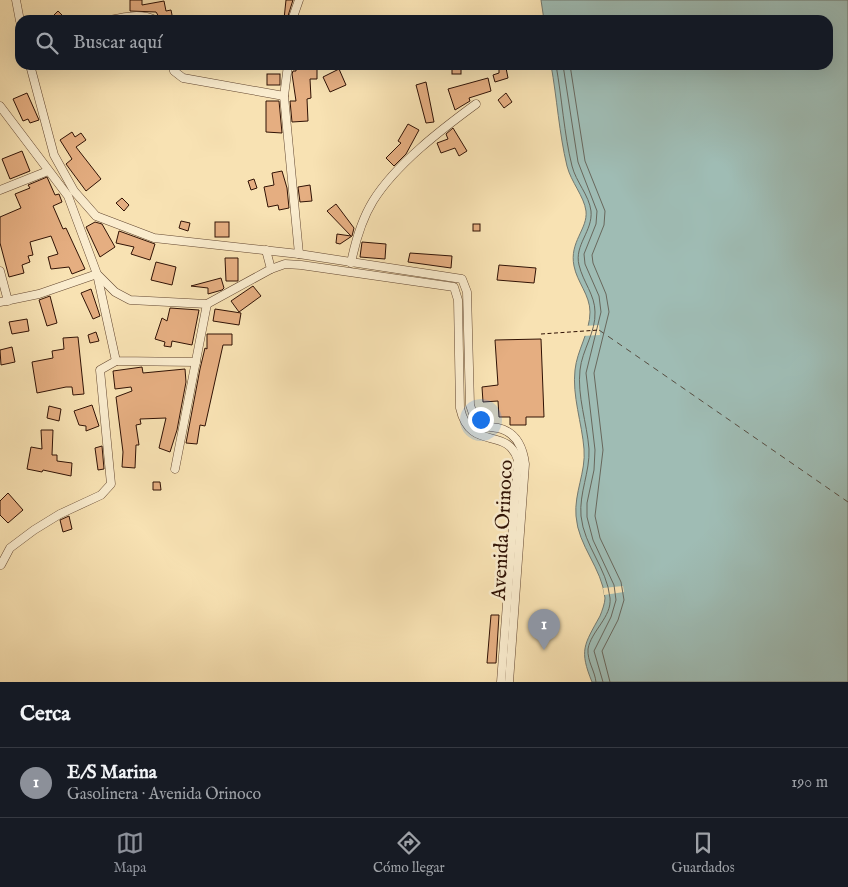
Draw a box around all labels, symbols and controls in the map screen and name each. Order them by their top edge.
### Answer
search box [15,15,833,70]
icon: search [33,29,61,57]
text: Buscar aquí [73,31,162,55]
your location [468,407,494,433]
street label: Avenida Orinoco [487,459,519,602]
pin: 1 [528,609,560,650]
text: Cerca [20,701,70,728]
text: E/S Marina [67,761,157,785]
text: 1 [33,773,39,793]
text: 190 m [791,773,828,793]
text: Gasolinera · Avenida Orinoco [67,785,261,805]
tab: Mapa [113,829,146,877]
tab: Cómo llegar [373,829,445,877]
tab: Guardados [672,829,735,877]

